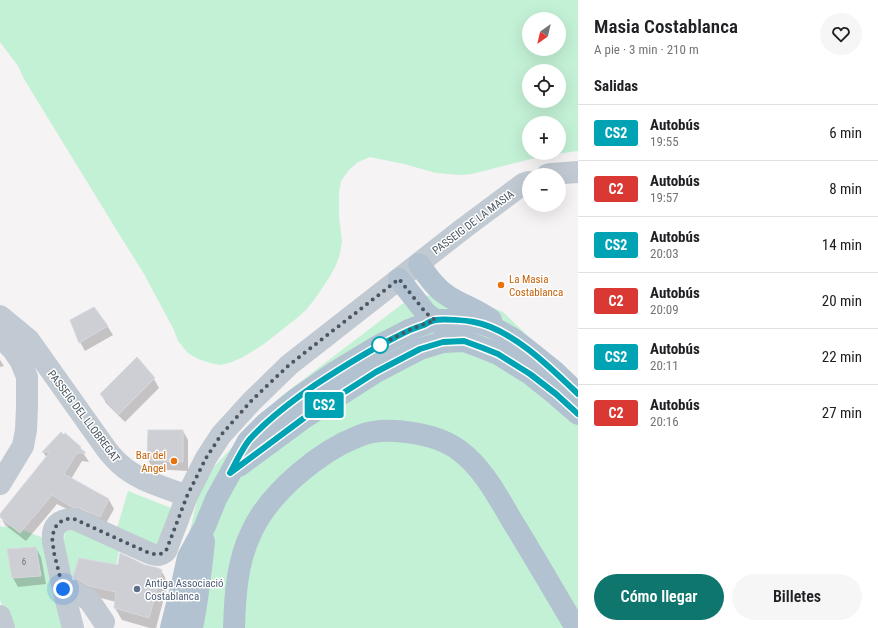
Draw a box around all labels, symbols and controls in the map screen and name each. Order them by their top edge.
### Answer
north arrow [522,12,566,56]
map controls [522,12,566,212]
button: heart [820,13,862,55]
text: Masia Costablanca [594,15,738,38]
text: A pie · 3 min · 210 m [594,42,699,57]
button: locate [522,64,566,108]
text: Salidas [594,77,638,95]
button: + [522,116,566,160]
text: Autobús [650,116,700,134]
text: 6 min [829,124,862,142]
text: CS2 [605,125,627,141]
text: 19:55 [650,134,679,149]
button: − [522,168,566,212]
text: Autobús [650,172,700,190]
text: 8 min [829,180,862,198]
text: C2 [608,181,624,197]
street label: PASSEIG DE LA MASIA [430,187,517,257]
text: 19:57 [650,190,679,205]
text: Autobús [650,228,700,246]
text: 14 min [822,236,862,254]
text: CS2 [605,237,627,253]
text: 20:03 [650,246,679,261]
place label: La Masia Costablanca [509,273,563,299]
marker: La Masia Costablanca [496,280,506,290]
text: Autobús [650,284,700,302]
text: 20 min [822,292,862,310]
text: C2 [608,293,624,309]
text: 20:09 [650,302,679,317]
unlabelled marker [371,336,389,354]
text: Autobús [650,340,700,358]
text: 22 min [822,348,862,366]
text: CS2 [605,349,627,365]
text: 20:11 [650,358,679,373]
street label: PASSEIG DEL LLOBREGAT [45,368,123,465]
line badge: CS2 [301,392,347,418]
text: Autobús [650,396,700,414]
text: CS2 [313,397,335,413]
text: 27 min [822,404,862,422]
text: C2 [608,405,624,421]
text: 20:16 [650,414,679,429]
place label: Bar del Angel [136,449,166,475]
marker: Bar del Angel [169,456,179,466]
house number: 6 [22,557,26,567]
button: Cómo llegar [594,574,724,620]
button: Billetes [732,574,862,620]
place label: Antiga Associació Costablanca [145,577,224,603]
your location [53,579,73,599]
marker: Antiga Associació Costablanca [132,584,142,594]

